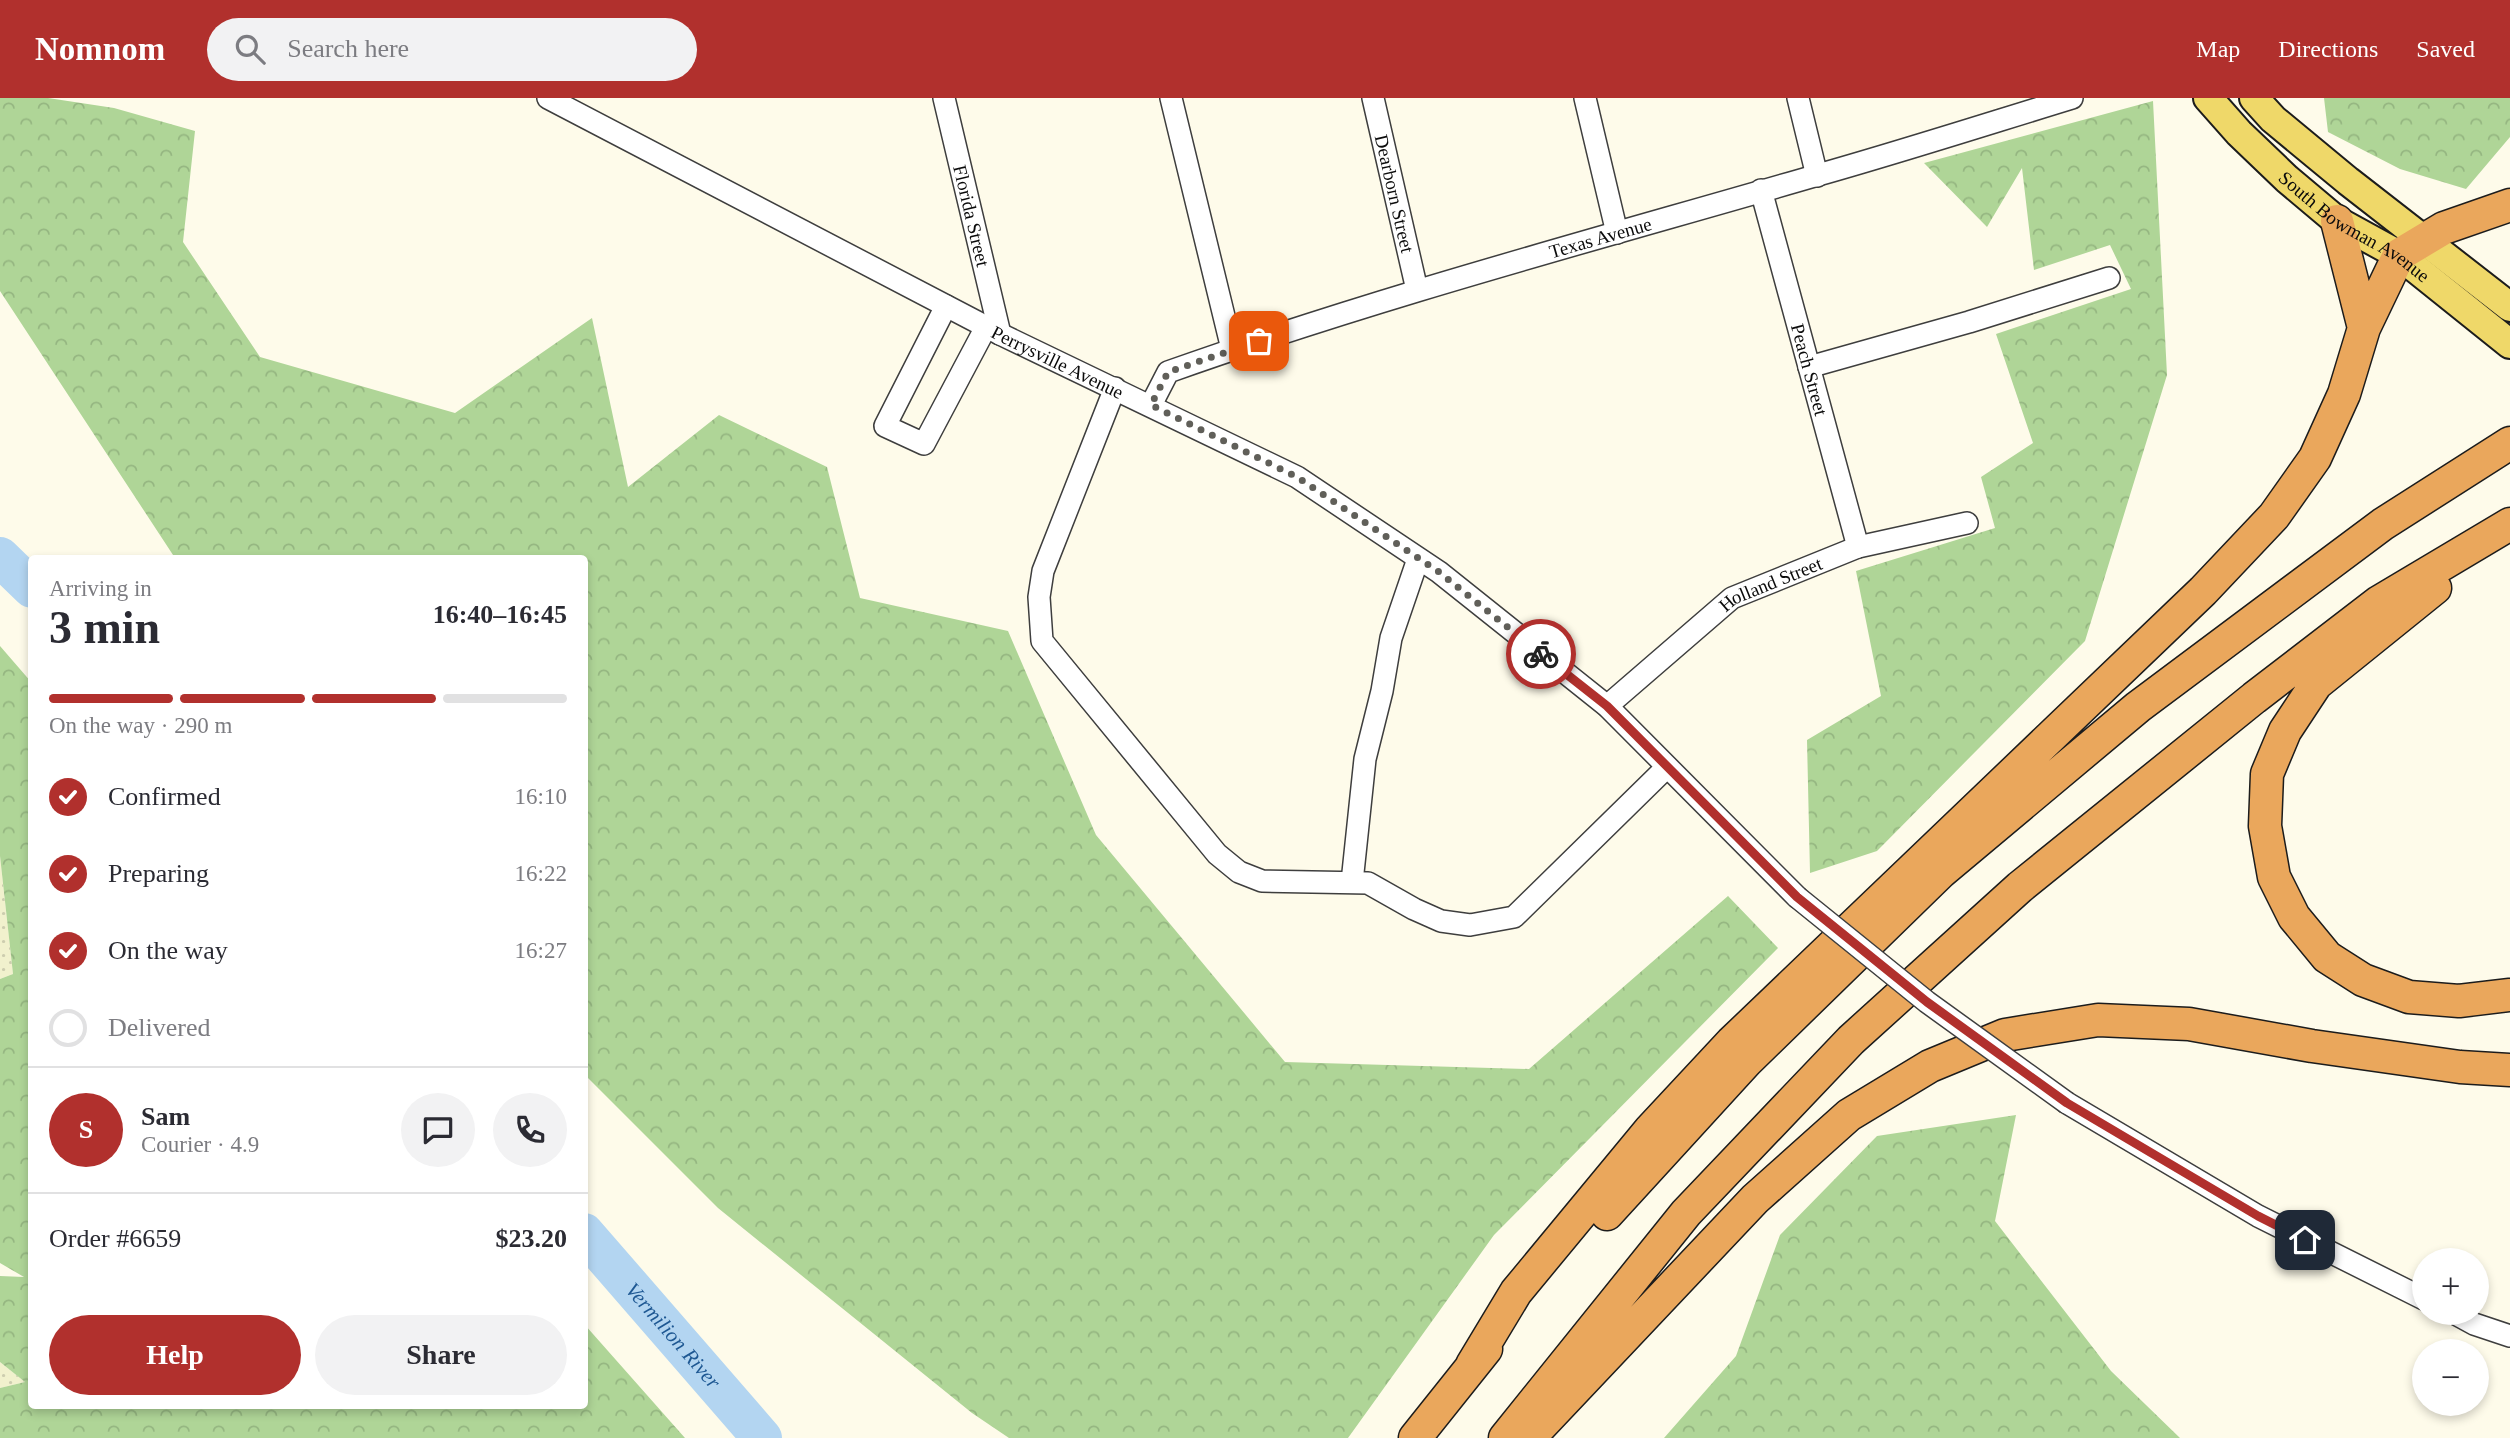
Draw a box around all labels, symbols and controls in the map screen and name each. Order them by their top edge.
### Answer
search box [207,18,697,81]
icon: search [231,30,269,68]
text: Nomnom [35,31,165,67]
text: Search here [287,34,409,63]
text: Map [2196,36,2240,62]
text: Directions [2278,36,2378,62]
text: Saved [2416,36,2475,62]
street label: Dearborn Street [1371,132,1418,256]
street label: Florida Street [949,163,994,270]
street label: South Bowman Avenue [2274,167,2434,286]
street label: Texas Avenue [1547,213,1654,262]
pin [1229,311,1289,371]
street label: Peach Street [1787,321,1832,419]
street label: Perrysville Avenue [988,322,1127,403]
icon: bag [1240,322,1278,360]
street label: Holland Street [1715,552,1826,616]
text: Arriving in [49,576,152,601]
text: 16:40–16:45 [433,600,567,629]
text: 3 min [49,602,160,653]
courier [1506,619,1576,689]
icon: bike [1522,635,1560,673]
text: On the way · 290 m [49,713,232,738]
icon: check [49,778,87,816]
text: Confirmed [108,782,221,811]
text: 16:10 [515,784,567,809]
icon: check [49,855,87,893]
text: Preparing [108,859,209,888]
text: 16:22 [515,861,567,886]
icon: check [49,932,87,970]
text: On the way [108,936,228,965]
text: 16:27 [515,938,567,963]
text: Delivered [108,1013,211,1042]
button: chat [401,1093,475,1167]
button: phone [493,1093,567,1167]
text: Sam [141,1102,190,1131]
text: S [79,1115,93,1144]
text: Courier · 4.9 [141,1132,259,1157]
pin [2275,1210,2335,1270]
icon: home [2286,1221,2324,1259]
text: Order #6659 [49,1224,181,1253]
text: $23.20 [496,1224,567,1253]
map controls [2412,1248,2489,1416]
button: + [2412,1248,2489,1325]
water label: Vermilion River [621,1278,726,1394]
button: Help [49,1315,301,1395]
button: Share [315,1315,567,1395]
button: − [2412,1339,2489,1416]

